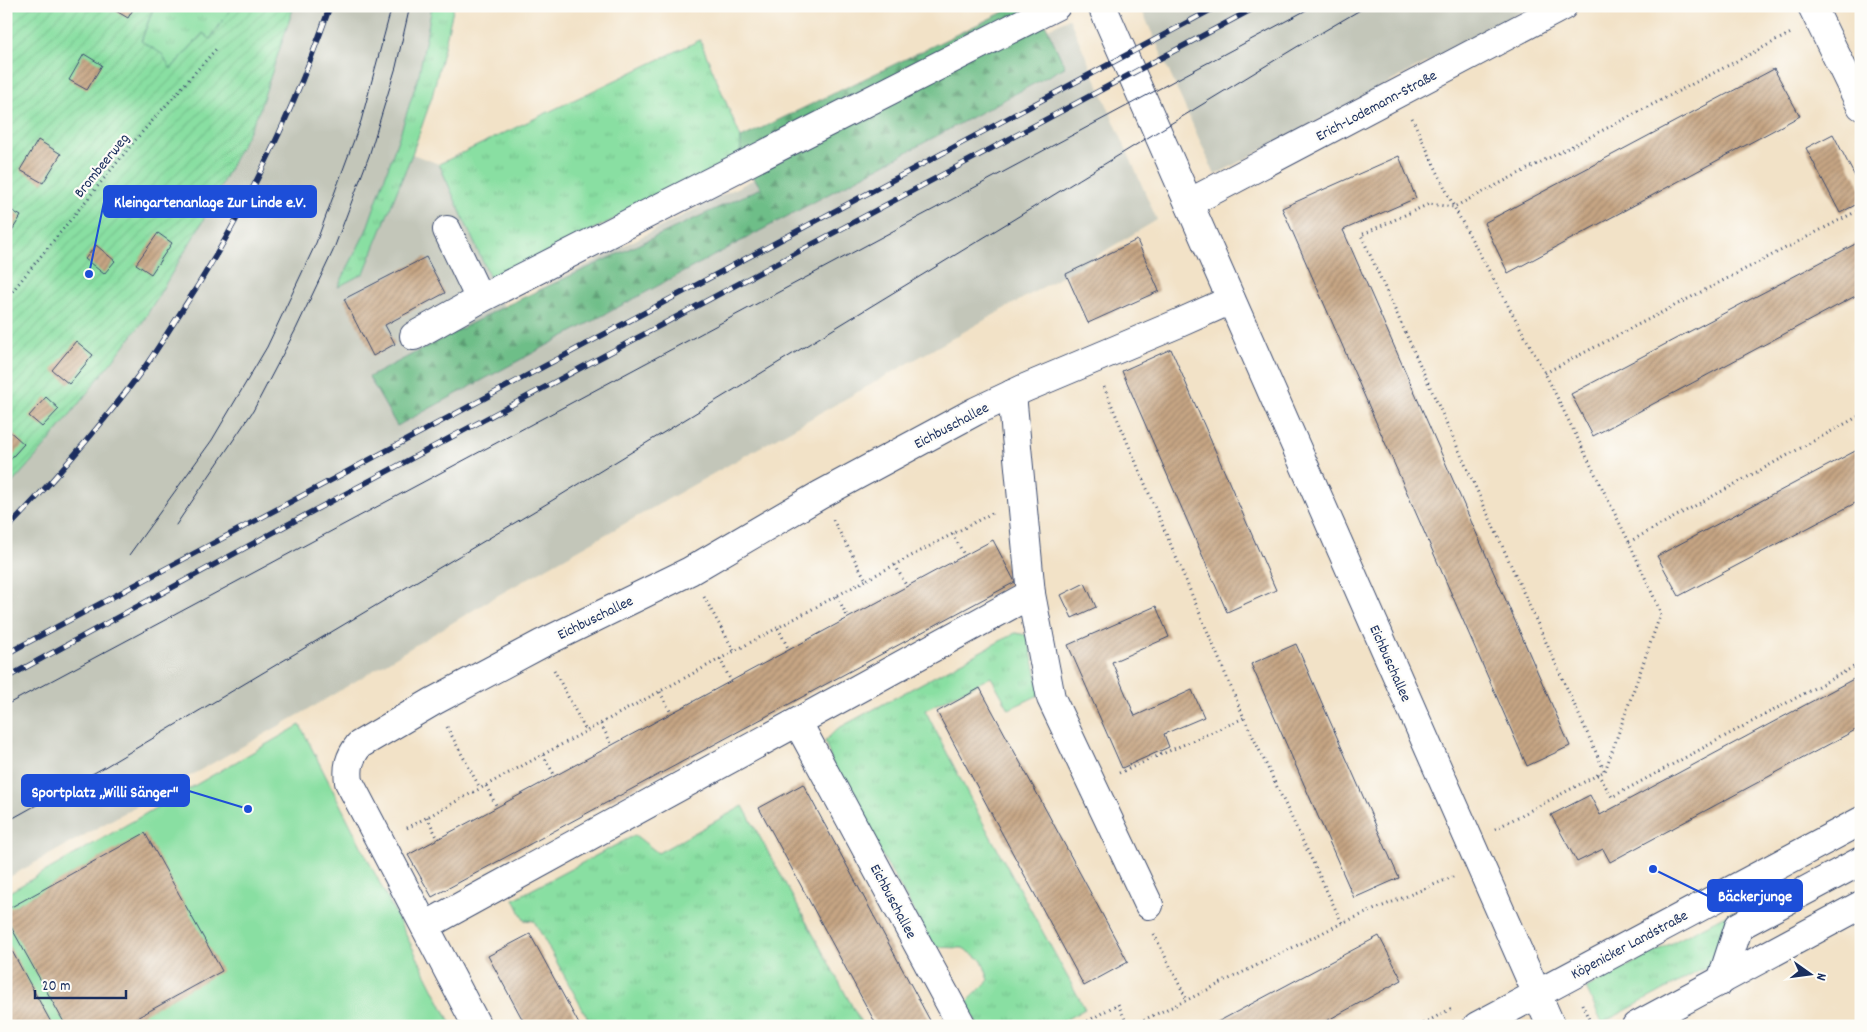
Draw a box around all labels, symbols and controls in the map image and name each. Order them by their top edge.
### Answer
street label: Erich-Lodemann-Straße [1312,65,1442,148]
street label: Brombeerweg [70,129,136,203]
callout: Kleingartenanlage Zur Linde e.V. [104,186,316,217]
text: Kleingartenanlage Zur Linde e.V. [114,192,306,215]
street label: Eichbuschallee [911,398,994,456]
street label: Eichbuschallee [554,591,638,647]
street label: Eichbuschallee [1362,622,1416,706]
callout: Sportplatz „Willi Sänger" [22,775,189,806]
text: Sportplatz „Willi Sänger" [32,782,179,805]
street label: Eichbuschallee [863,861,921,944]
callout: Bäckerjunge [1708,880,1802,911]
text: Bäckerjunge [1718,886,1792,909]
street label: Köpenicker Landstraße [1567,905,1693,986]
north arrow [1784,950,1834,1000]
scale bar [35,967,126,999]
text: N [1810,971,1831,983]
text: 20 m [42,976,70,998]

